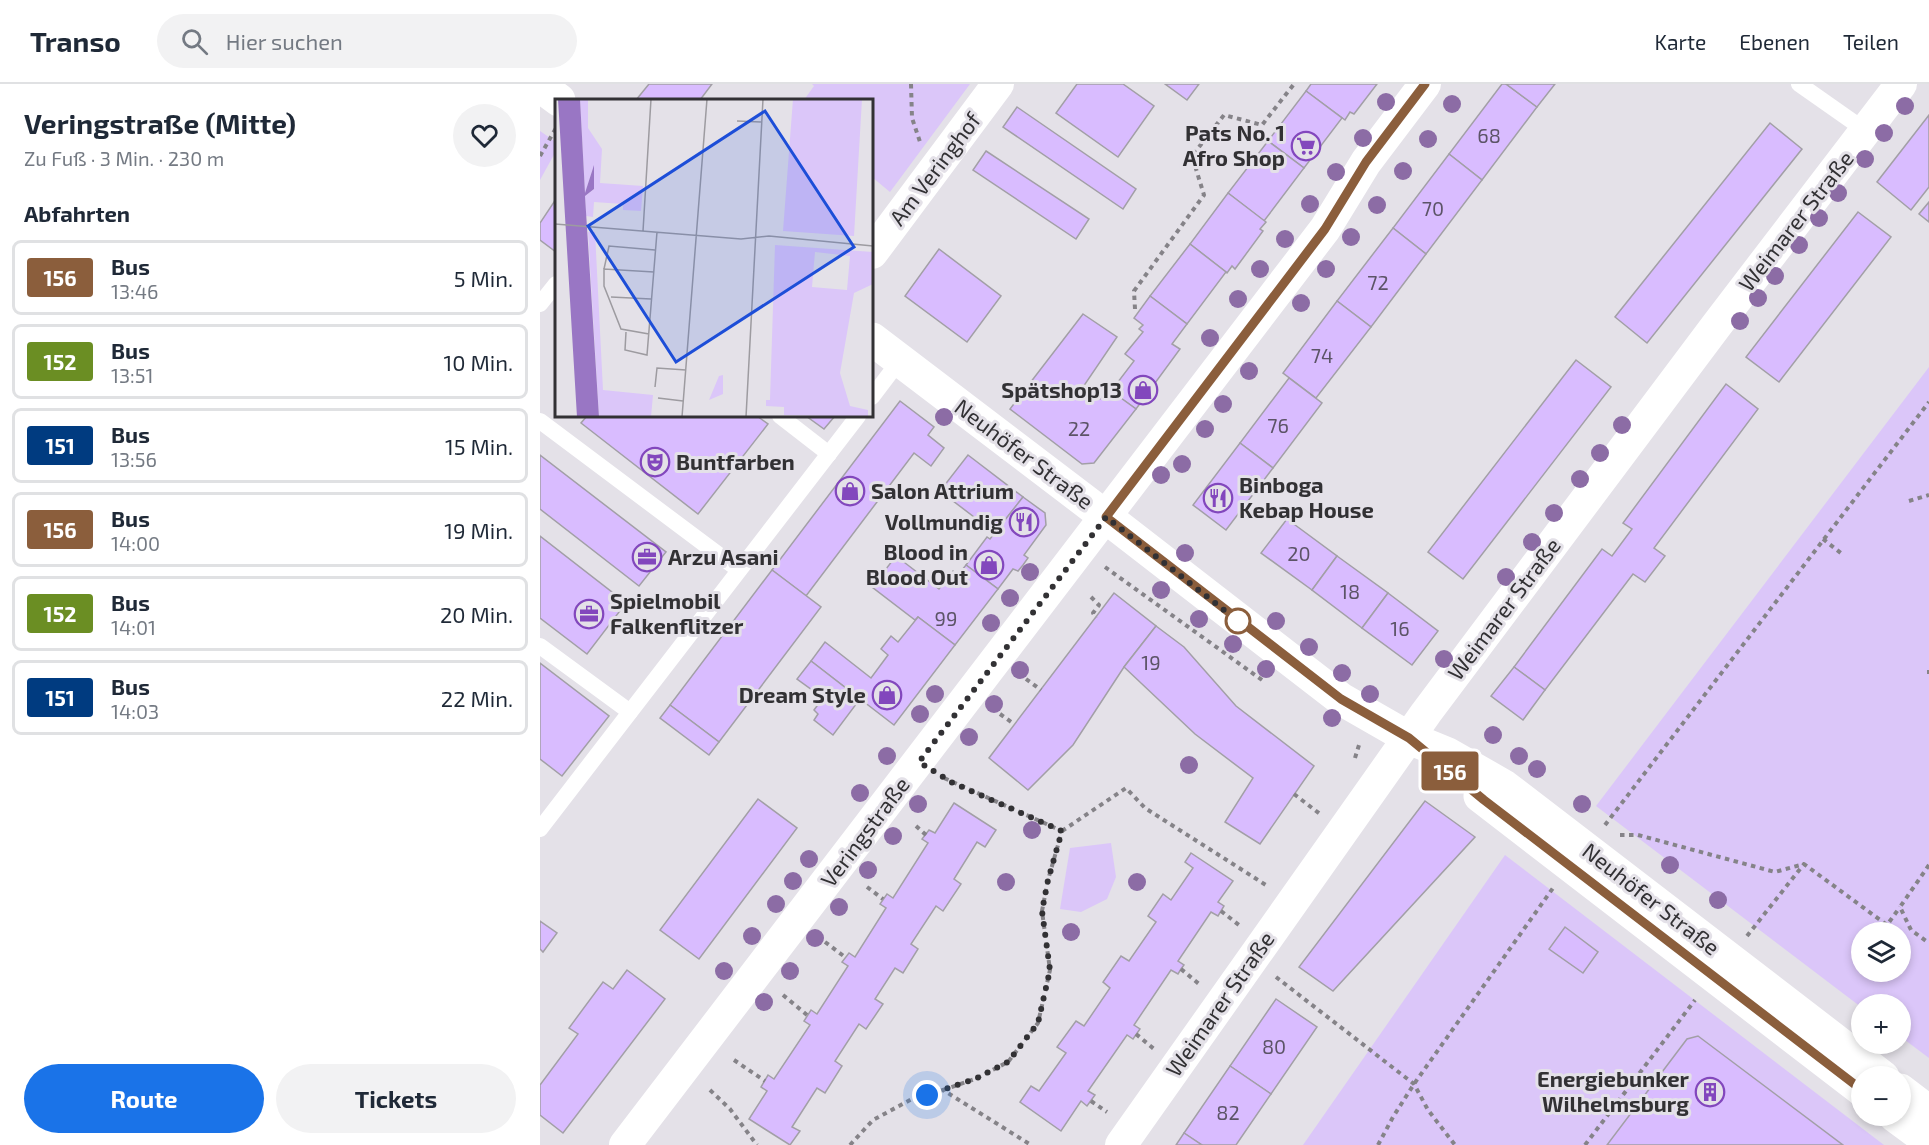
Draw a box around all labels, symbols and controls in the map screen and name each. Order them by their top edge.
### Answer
search box [157,14,577,68]
text: Transo [30,24,121,58]
icon: search [178,25,211,58]
text: Hier suchen [226,28,343,54]
text: Karte [1655,29,1706,54]
text: Ebenen [1739,29,1810,54]
text: Teilen [1843,29,1899,54]
inset map [555,99,873,417]
button: heart [453,104,516,167]
text: Veringstraße (Mitte) [24,106,296,140]
street label: Am Veringhof [883,106,985,230]
place label: Pats No. 1 Afro Shop [1183,119,1285,170]
house number: 68 [1477,123,1501,147]
supermarket icon: Pats No. 1 Afro Shop [1290,130,1322,162]
street label: Weimarer Straße [1732,145,1858,296]
text: Zu Fuß · 3 Min. · 230 m [24,146,224,170]
house number: 70 [1422,196,1444,220]
text: Abfahrten [24,200,130,226]
text: Bus [111,253,150,279]
text: 156 [43,265,77,290]
text: 5 Min. [454,265,513,291]
house number: 72 [1367,270,1389,294]
text: 13:46 [111,279,159,303]
text: Bus [111,337,150,363]
house number: 74 [1311,343,1333,367]
text: 152 [44,349,76,374]
text: 10 Min. [444,349,513,375]
text: 13:51 [111,363,153,387]
shop icon: Spätshop13 [1127,374,1159,406]
place label: Spätshop13 [1001,376,1122,402]
street label: Neuhöfer Straße [950,393,1099,514]
house number: 76 [1267,413,1289,437]
house number: 22 [1068,416,1090,440]
text: Bus [111,421,150,447]
text: 151 [45,433,75,458]
text: 15 Min. [445,433,513,459]
theatre icon: Buntfarben [639,446,671,478]
text: 13:56 [111,447,157,471]
place label: Buntfarben [676,448,795,474]
place label: Binboga Kebap House [1239,471,1374,522]
shop icon: Salon Attrium [834,475,866,507]
place label: Salon Attrium [871,477,1014,503]
restaurant icon: Binboga Kebap House [1202,482,1234,514]
text: Bus [111,505,150,531]
restaurant icon: Vollmundig [1008,506,1040,538]
place label: Vollmundig [885,508,1003,534]
text: 156 [43,517,77,542]
text: 19 Min. [444,517,513,543]
text: 14:00 [111,531,160,555]
street label: Weimarer Straße [1441,532,1565,684]
place label: Blood in Blood Out [866,538,968,589]
office icon: Arzu Asani [631,541,663,573]
house number: 20 [1287,541,1311,565]
place label: Arzu Asani [668,543,779,569]
shop icon: Blood in Blood Out [973,549,1005,581]
house number: 18 [1340,579,1360,603]
place label: Spielmobil Falkenflitzer [610,587,744,638]
text: Bus [111,589,150,615]
office icon: Spielmobil Falkenflitzer [573,598,605,630]
text: 152 [44,601,76,626]
text: 20 Min. [440,601,513,627]
house number: 99 [935,606,957,630]
unlabelled marker [1225,608,1251,634]
text: 14:01 [111,615,156,639]
house number: 16 [1390,616,1410,640]
house number: 19 [1141,650,1161,674]
text: Bus [111,673,150,699]
shop icon: Dream Style [871,679,903,711]
place label: Dream Style [739,681,866,708]
text: 151 [45,685,75,710]
text: 22 Min. [441,685,513,711]
text: 14:03 [111,699,159,723]
line badge: 156 [1416,752,1484,790]
text: 156 [1433,759,1467,784]
street label: Veringstraße [814,771,914,891]
street label: Neuhöfer Straße [1578,837,1725,960]
map controls [1851,922,1911,1126]
button: layers [1851,922,1911,982]
street label: Weimarer Straße [1160,926,1279,1081]
button: + [1851,994,1911,1054]
house number: 80 [1262,1034,1286,1058]
button: Route [24,1064,264,1133]
button: Tickets [276,1064,516,1133]
place label: Energiebunker Wilhelmsburg [1537,1065,1690,1116]
button: − [1851,1066,1911,1126]
building icon: Energiebunker Wilhelmsburg [1694,1076,1726,1108]
your location [912,1080,942,1110]
house number: 82 [1216,1100,1240,1124]

